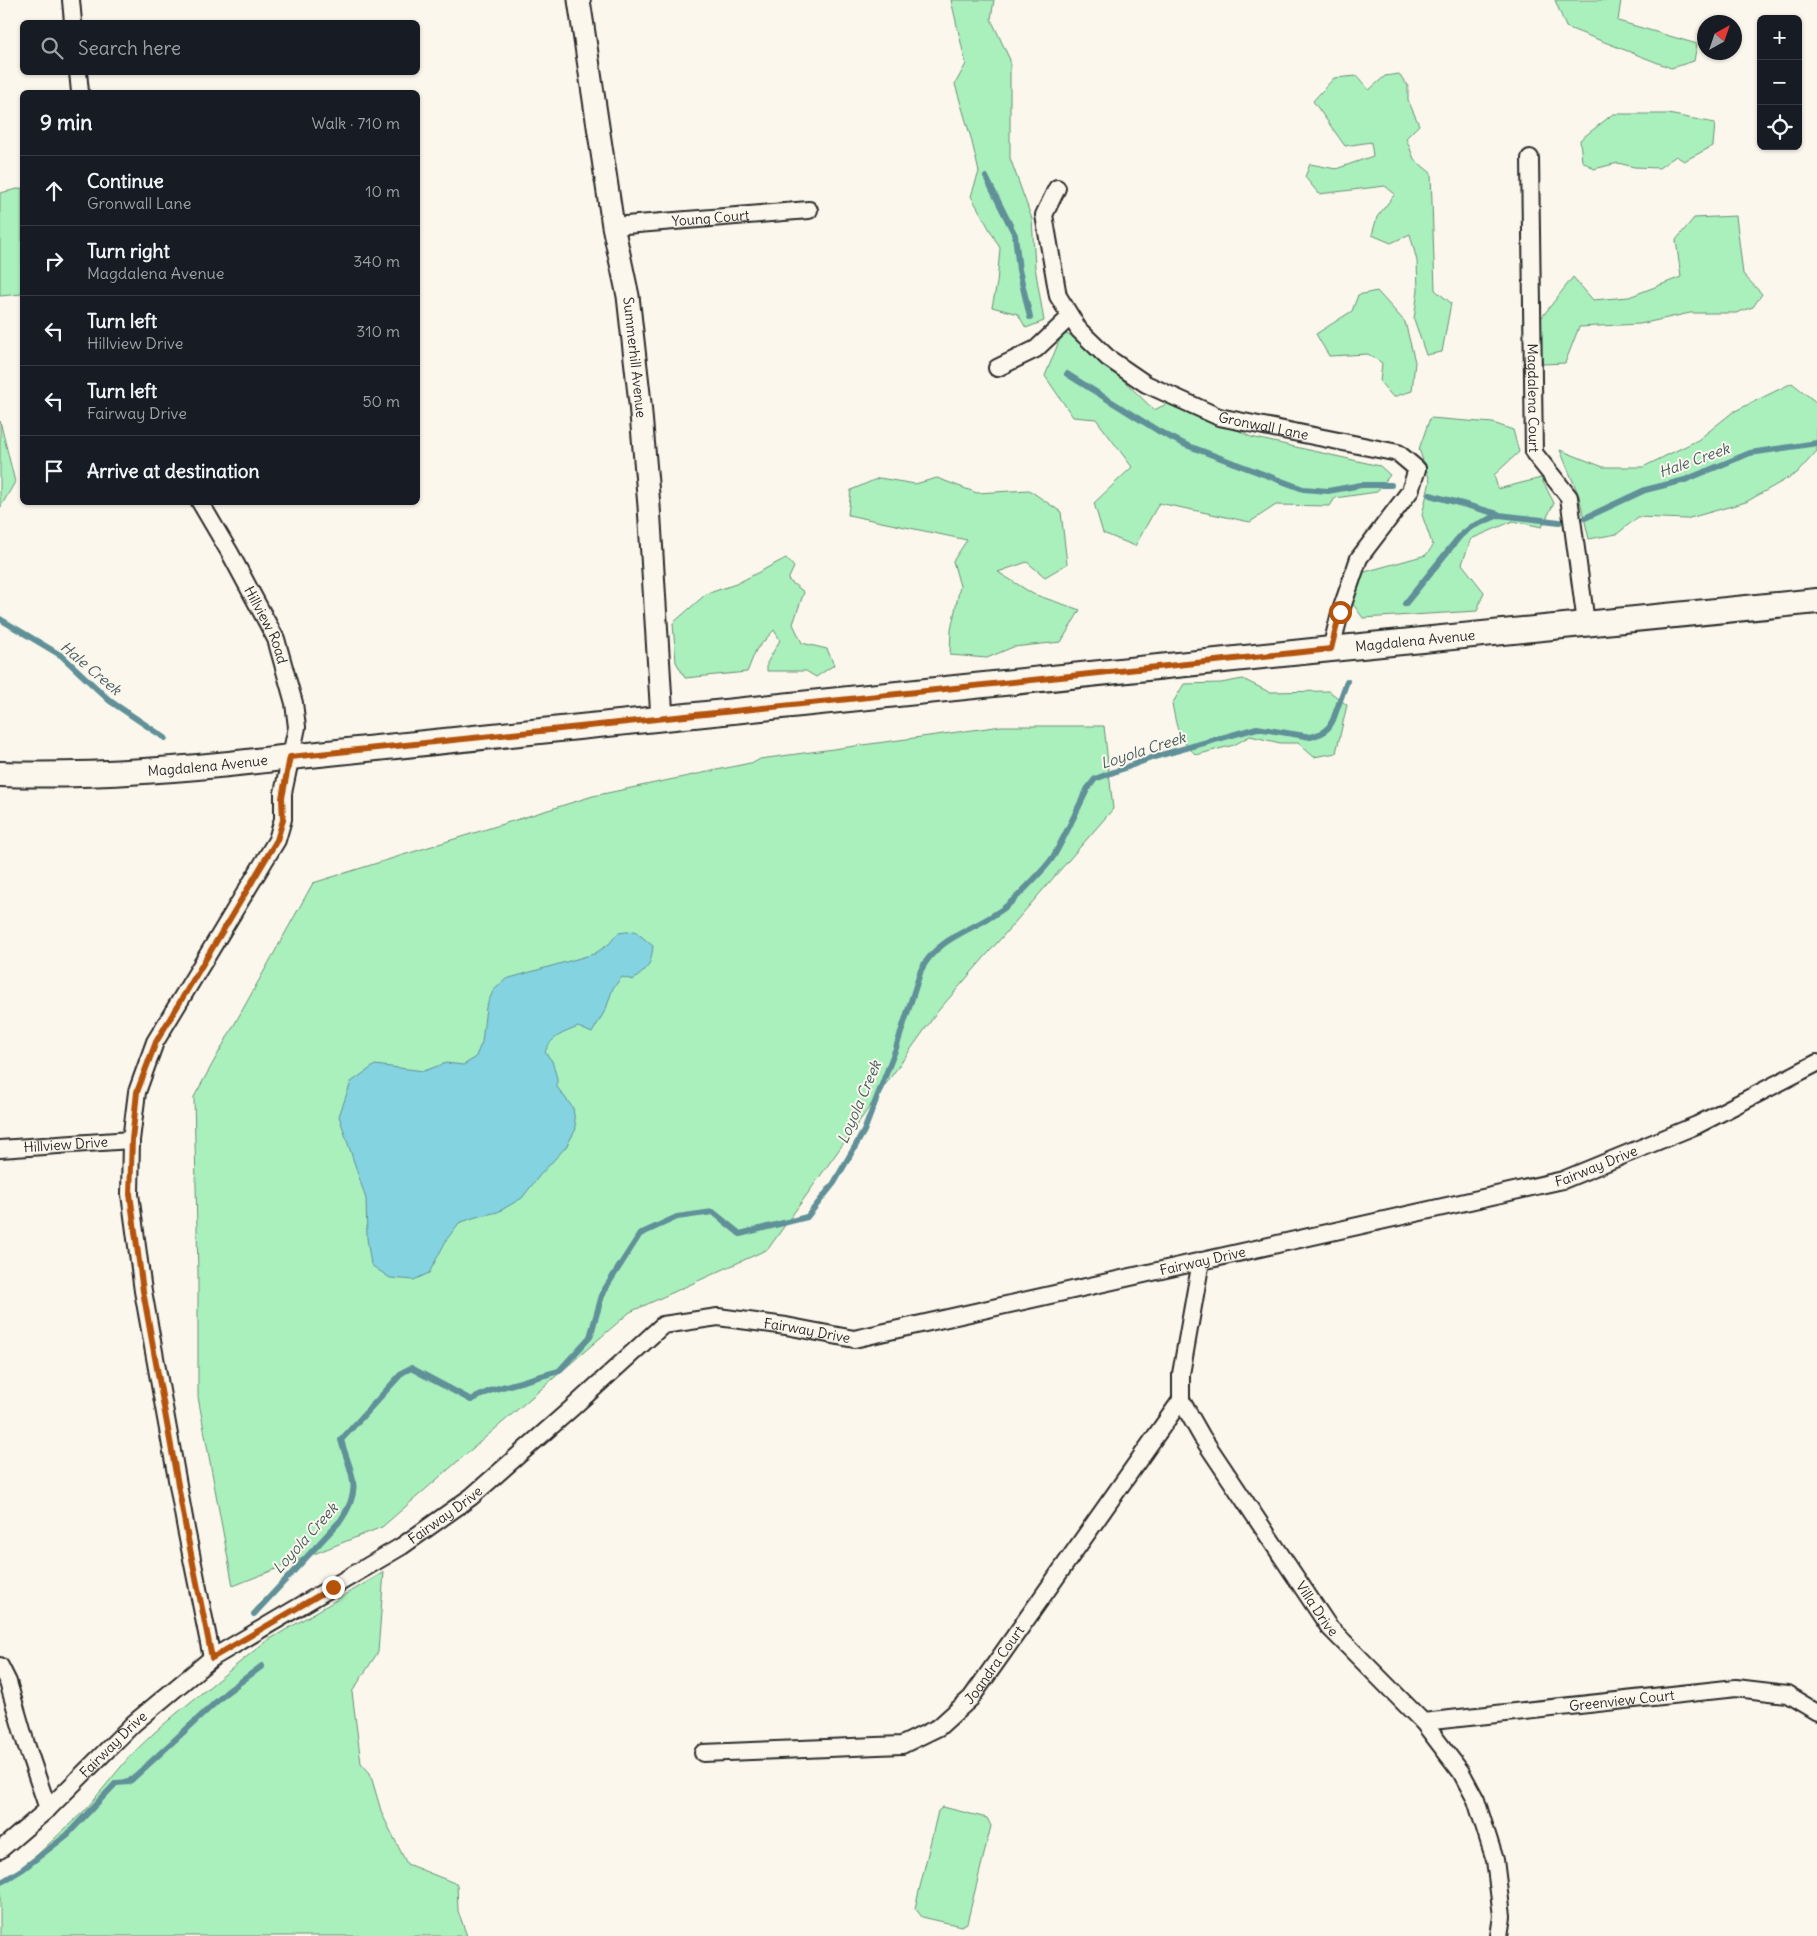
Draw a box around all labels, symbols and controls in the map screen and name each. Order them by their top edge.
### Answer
north arrow [1697,15,1742,60]
map controls [1757,15,1802,150]
button: + [1757,15,1802,60]
search box [20,20,420,75]
icon: search [38,34,66,62]
text: Search here [78,36,181,60]
button: − [1757,60,1802,105]
button: locate [1757,105,1802,150]
text: 9 min [40,109,92,136]
text: Walk · 710 m [311,113,400,133]
text: Continue [87,169,164,193]
icon: ahead [40,177,68,205]
text: 10 m [365,181,400,201]
text: Gronwall Lane [87,193,191,213]
street label: Young Court [671,206,750,230]
text: Turn right [87,239,170,263]
icon: right [40,247,68,275]
text: 340 m [353,251,400,271]
text: Magdalena Avenue [87,263,224,283]
street label: Summerhill Avenue [619,296,650,419]
text: Turn left [87,309,157,333]
icon: left [40,317,68,345]
text: 310 m [356,321,400,341]
text: Hillview Drive [87,333,183,353]
street label: Magdalena Court [1524,343,1543,453]
text: Turn left [87,379,157,403]
icon: left [40,387,68,415]
text: 50 m [362,391,400,411]
text: Fairway Drive [87,403,187,423]
street label: Gronwall Lane [1217,408,1310,444]
water label: Hale Creek [1656,438,1733,482]
icon: arrive [40,457,68,485]
text: Arrive at destination [87,459,260,483]
street label: Hillview Road [240,583,292,666]
route start [1329,601,1352,624]
street label: Magdalena Avenue [1354,626,1476,656]
water label: Hale Creek [57,637,126,700]
water label: Loyola Creek [1098,727,1189,773]
street label: Magdalena Avenue [147,751,269,780]
water label: Loyola Creek [833,1056,885,1146]
street label: Hillview Drive [23,1133,109,1156]
street label: Fairway Drive [1553,1141,1640,1191]
street label: Fairway Drive [1158,1242,1247,1279]
street label: Fairway Drive [763,1314,852,1347]
street label: Fairway Drive [404,1482,486,1548]
water label: Loyola Creek [268,1498,342,1577]
route end [322,1576,345,1599]
street label: Villa Drive [1292,1578,1342,1640]
street label: Joandra Court [961,1622,1028,1708]
street label: Greenview Court [1568,1686,1676,1715]
street label: Fairway Drive [76,1707,151,1781]

